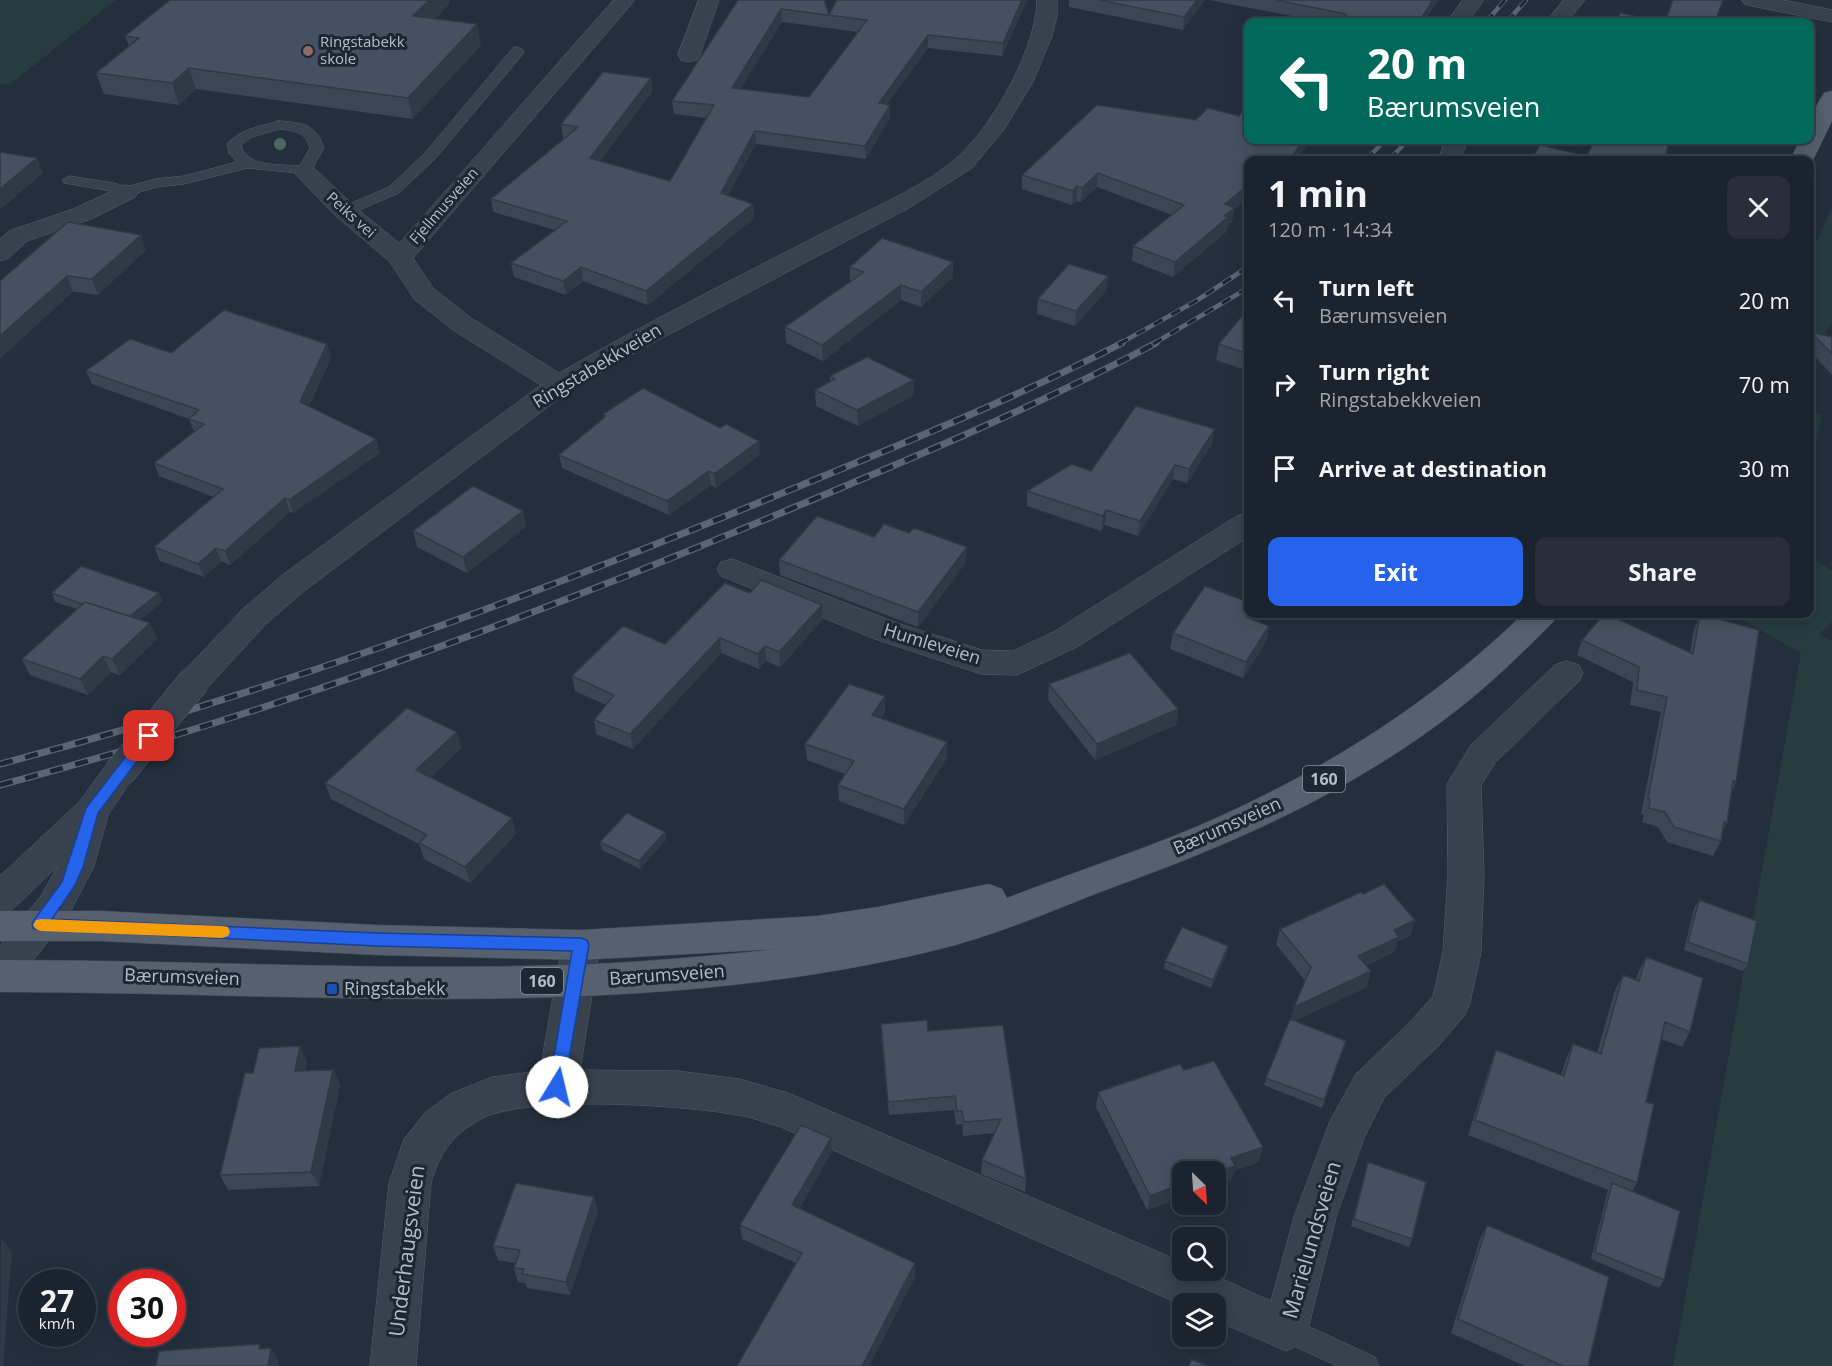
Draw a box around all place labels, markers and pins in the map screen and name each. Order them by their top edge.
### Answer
place label: Ringstabekk skole [320,31,405,68]
marker: Ringstabekk skole [301,44,315,58]
pin [123,710,174,761]
place label: Ringstabekk [344,976,446,1000]
marker: Ringstabekk [325,982,339,996]

